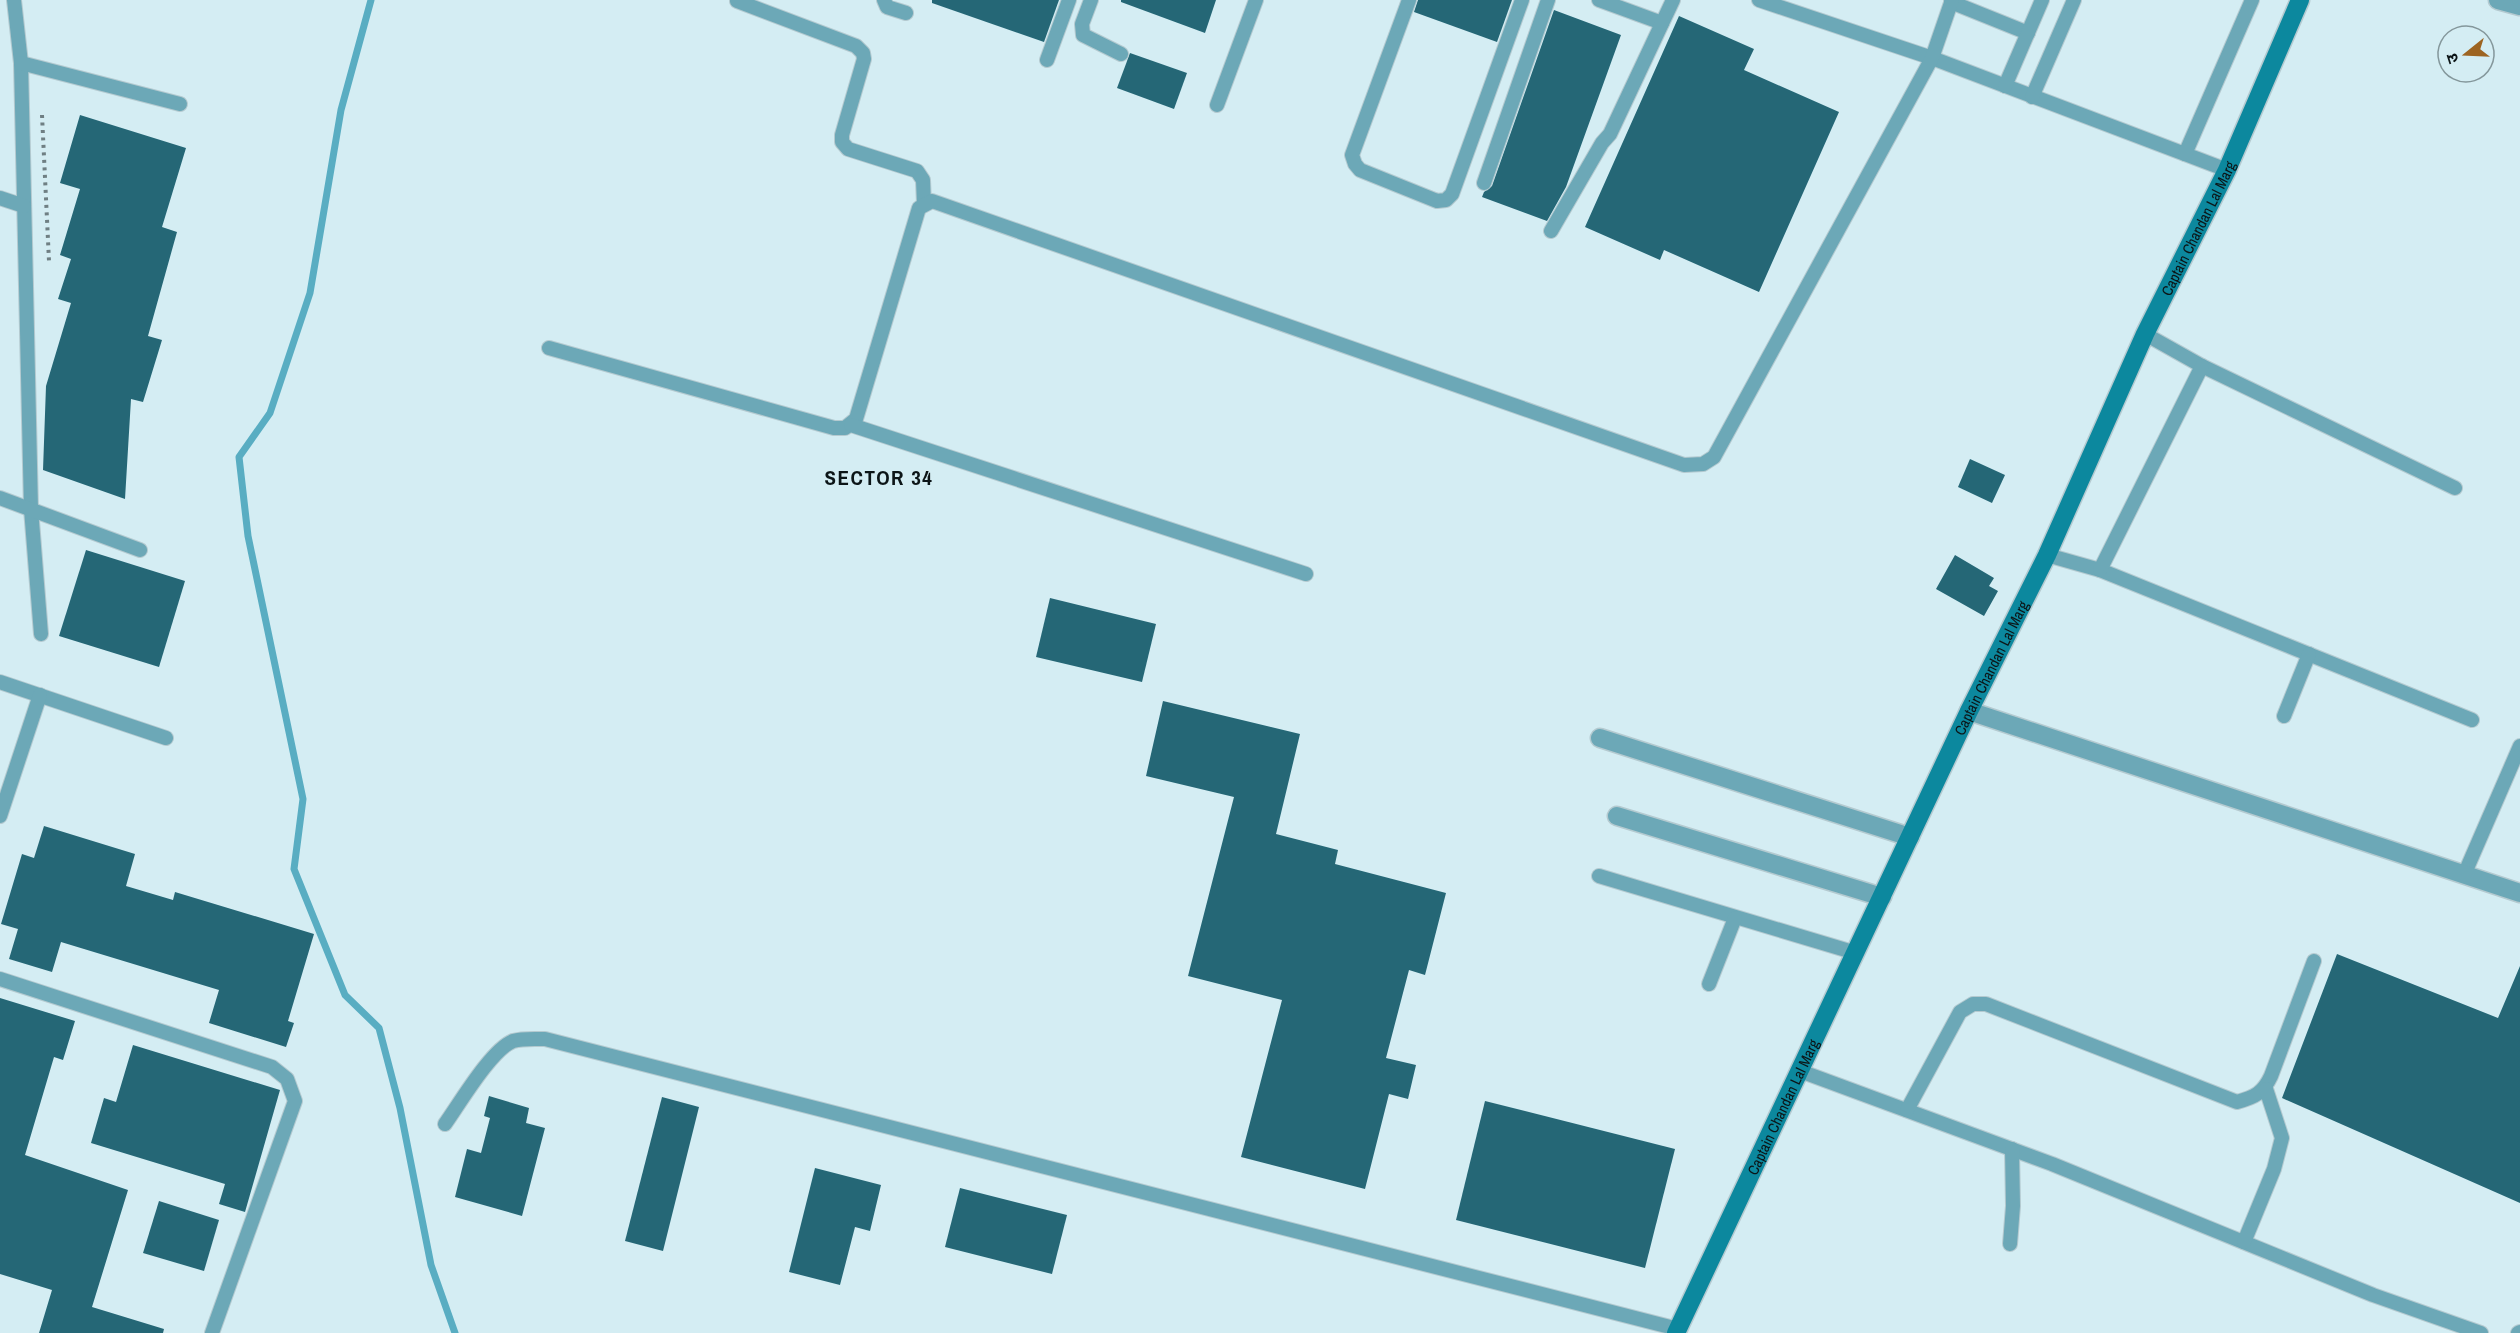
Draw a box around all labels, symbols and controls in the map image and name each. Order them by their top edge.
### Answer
north arrow [2436,24,2496,84]
text: उ [2440,50,2464,66]
street label: Captain Chandan Lal Marg [2155,158,2240,299]
district label: SECTOR 34 [825,463,933,492]
street label: Captain Chandan Lal Marg [1949,597,2033,739]
street label: Captain Chandan Lal Marg [1742,1035,1824,1178]

